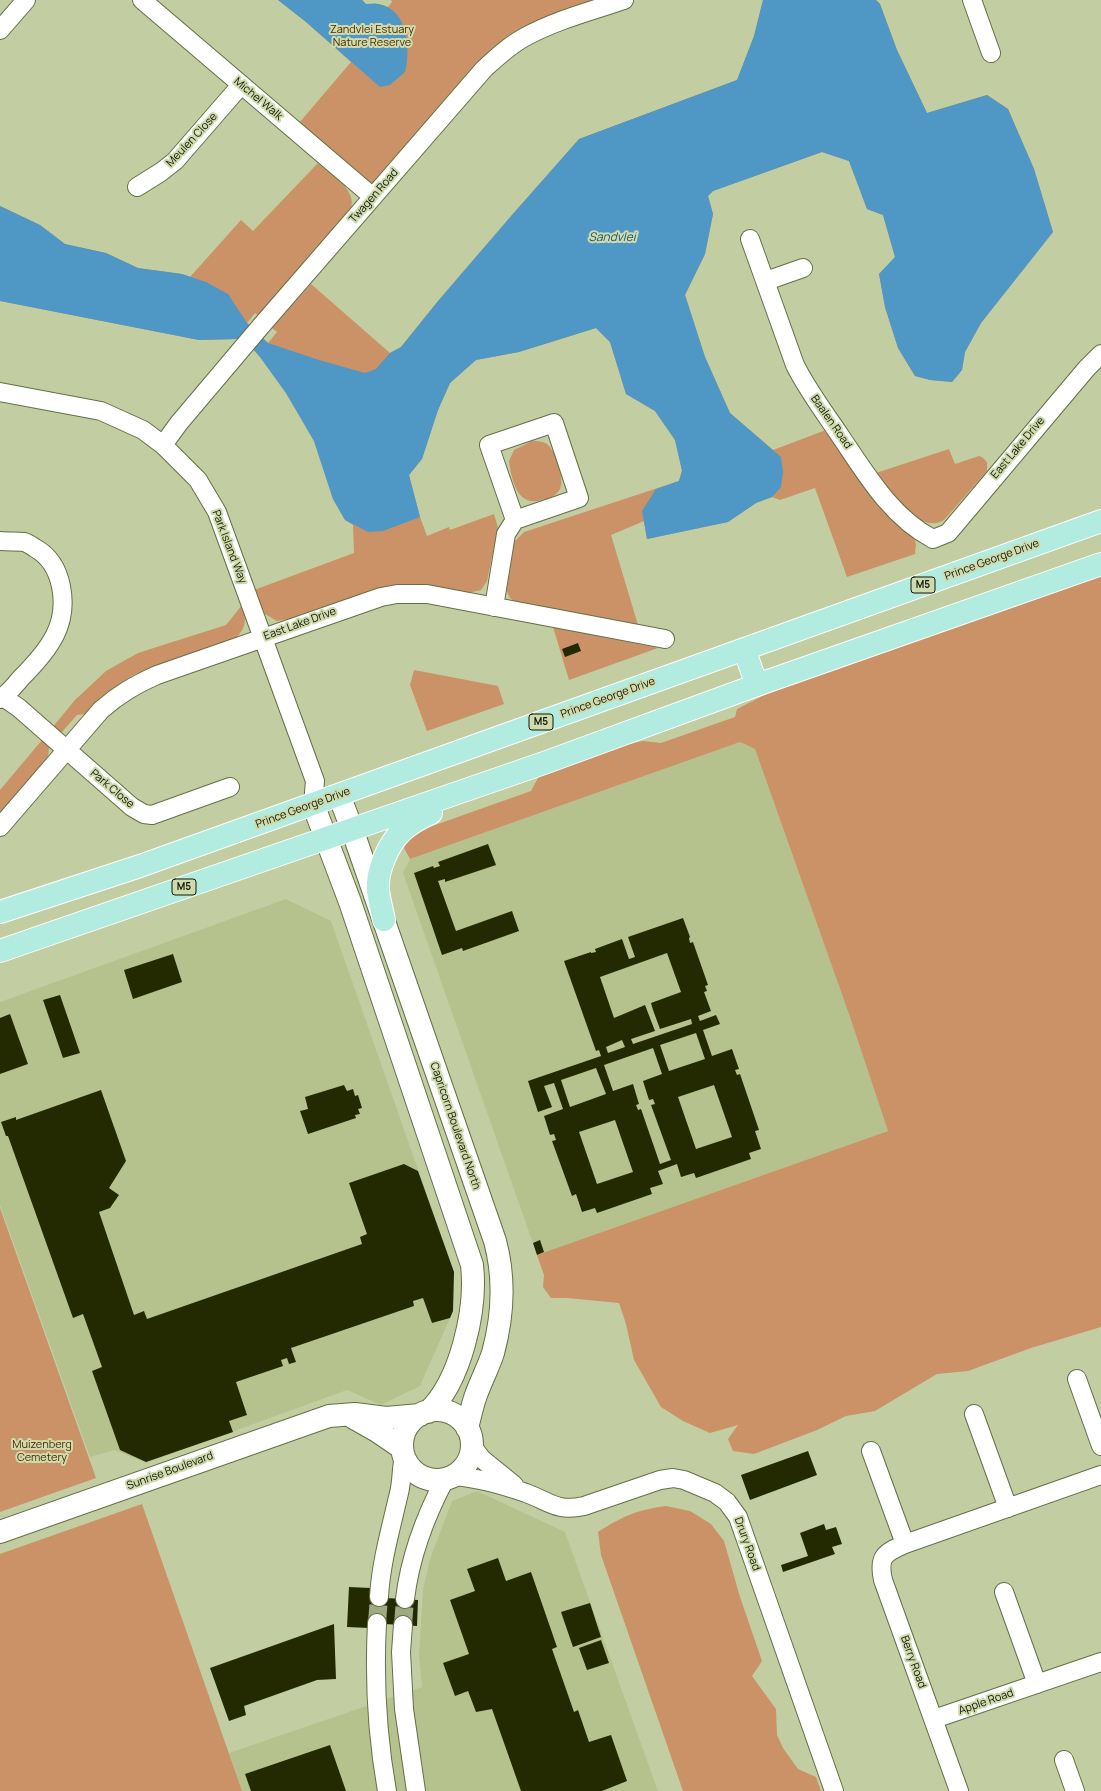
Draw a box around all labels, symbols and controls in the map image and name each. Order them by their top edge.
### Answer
park label: Zandvlei Estuary Nature Reserve [330,23,414,49]
street label: Michel Walk [231,75,285,123]
street label: Meulen Close [164,110,220,170]
street label: Twagen Road [347,166,401,226]
water label: Sandvlei [589,231,635,245]
street label: Baalen Road [808,393,854,451]
street label: East Lake Drive [988,415,1048,481]
street label: Park Island Way [209,508,249,586]
street label: Prince George Drive [943,537,1041,583]
road number: M5 [911,577,935,593]
street label: East Lake Drive [262,605,338,643]
street label: Prince George Drive [559,675,657,721]
road number: M5 [529,714,553,730]
street label: Park Close [87,767,137,811]
street label: Prince George Drive [254,785,352,831]
road number: M5 [172,879,196,895]
street label: Capricorn Boulevard North [427,1061,483,1191]
park label: Muizenberg Cemetery [12,1438,72,1464]
street label: Sunrise Boulevard [125,1449,215,1493]
street label: Drury Road [731,1516,763,1572]
street label: Berry Road [897,1634,929,1690]
street label: Apple Road [957,1686,1015,1718]

